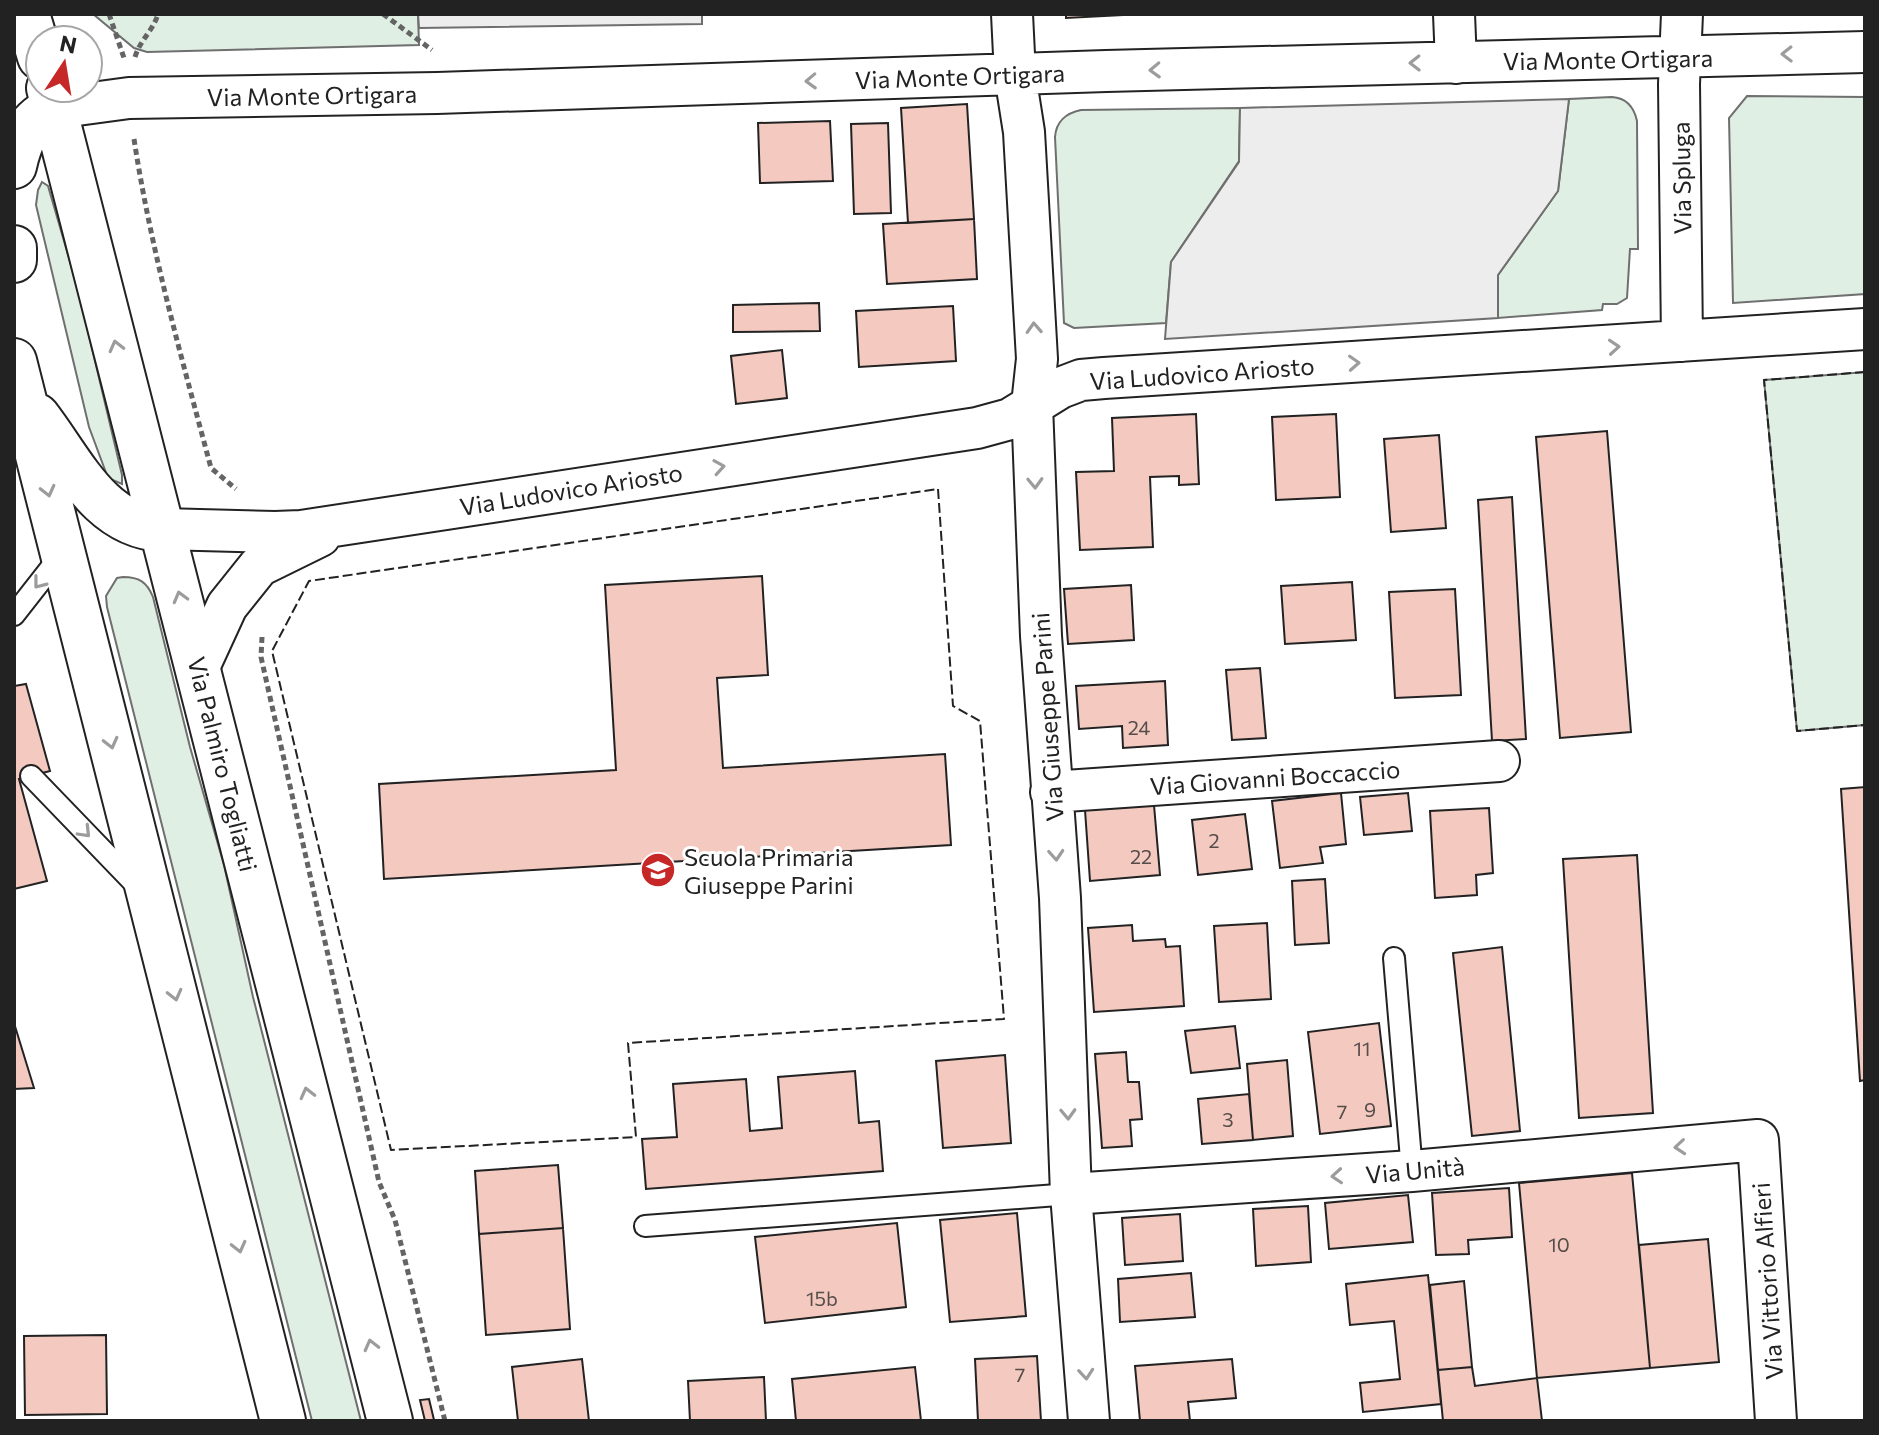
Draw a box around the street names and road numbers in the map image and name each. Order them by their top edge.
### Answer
street label: Via Monte Ortigara [1503,43,1713,75]
street label: Via Monte Ortigara [854,58,1066,94]
street label: Via Monte Ortigara [207,79,417,111]
street label: Via Spluga [1666,121,1696,235]
street label: Via Ludovico Ariosto [1089,351,1315,395]
street label: Via Ludovico Ariosto [457,457,685,521]
street label: Via Giuseppe Parini [1025,612,1069,822]
street label: Via Palmiro Togliatti [182,654,264,874]
street label: Via Giovanni Boccaccio [1149,754,1401,800]
street label: Via Unità [1364,1151,1466,1189]
street label: Via Vittorio Alfieri [1746,1181,1788,1381]

